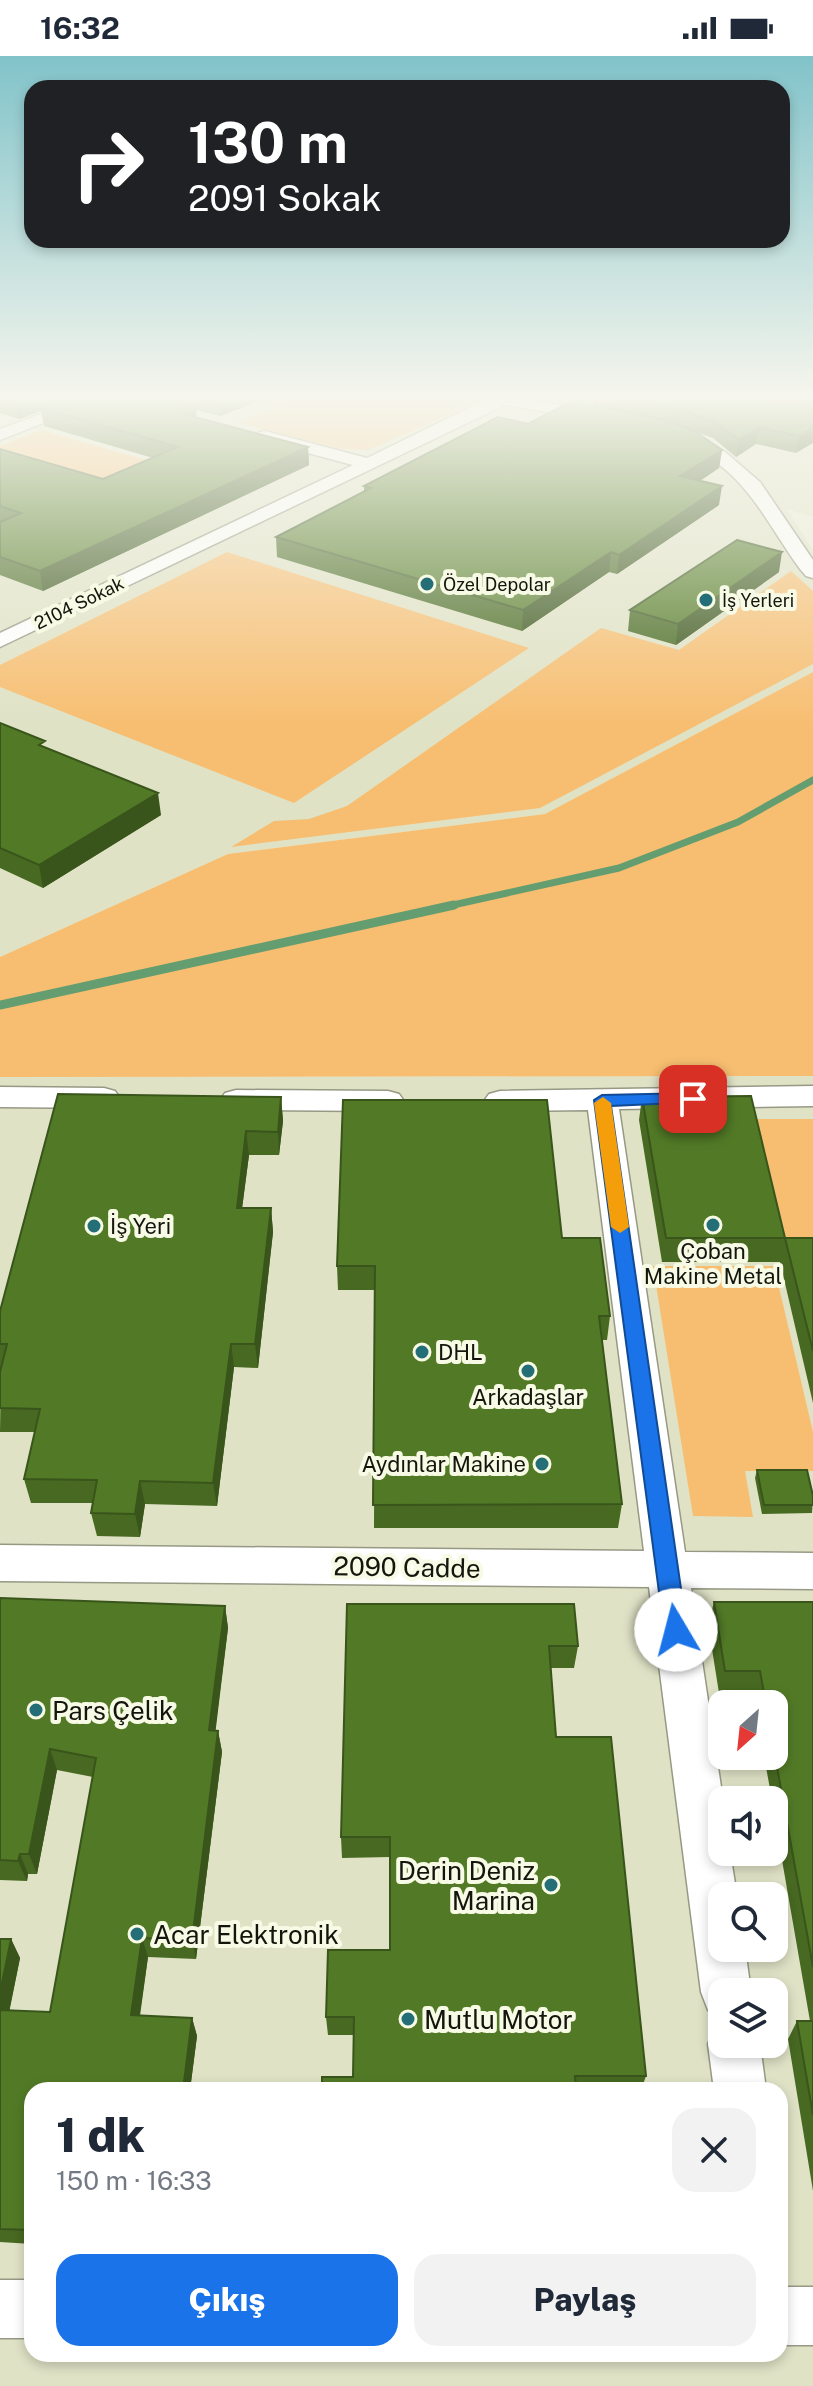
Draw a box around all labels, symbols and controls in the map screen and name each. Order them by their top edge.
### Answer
text: 16:32 [40,10,120,46]
text: 130 m [188,110,348,176]
icon: right [56,112,160,216]
text: 2091 Sokak [188,177,381,219]
street label: 2104 Sokak [31,572,127,634]
place label: Özel Depolar [443,573,551,595]
marker: Özel Depolar [418,575,436,593]
place label: İş Yerleri [722,589,794,611]
marker: İş Yerleri [697,591,715,609]
pin [659,1065,727,1133]
icon: arrive [671,1077,715,1121]
place label: İş Yeri [110,1212,171,1239]
marker: Çoban Makine Metal [704,1216,722,1234]
marker: İş Yeri [85,1217,103,1235]
place label: Çoban Makine Metal [644,1238,782,1289]
place label: DHL [438,1339,483,1365]
marker: DHL [413,1343,431,1361]
marker: Arkadaşlar [519,1362,537,1380]
place label: Arkadaşlar [472,1384,584,1410]
place label: Aydınlar Makine [362,1451,526,1477]
marker: Aydınlar Makine [533,1455,551,1473]
street label: 2090 Cadde [333,1550,481,1584]
position arrow [634,1588,718,1672]
north arrow [708,1690,788,1770]
map controls [708,1690,788,2058]
place label: Pars Çelik [52,1695,174,1726]
marker: Pars Çelik [27,1701,45,1719]
button: sound [708,1786,788,1866]
place label: Derin Deniz Marina [398,1855,535,1916]
marker: Derin Deniz Marina [542,1876,560,1894]
button: search [708,1882,788,1962]
place label: Acar Elektronik [153,1919,339,1950]
marker: Acar Elektronik [128,1925,146,1943]
button: layers [708,1978,788,2058]
place label: Mutlu Motor [424,2004,573,2035]
marker: Mutlu Motor [399,2010,417,2028]
text: 1 dk [56,2106,145,2163]
button: close [672,2108,756,2192]
text: 150 m · 16:33 [56,2165,212,2196]
button: Çıkış [56,2254,398,2346]
button: Paylaş [414,2254,756,2346]

